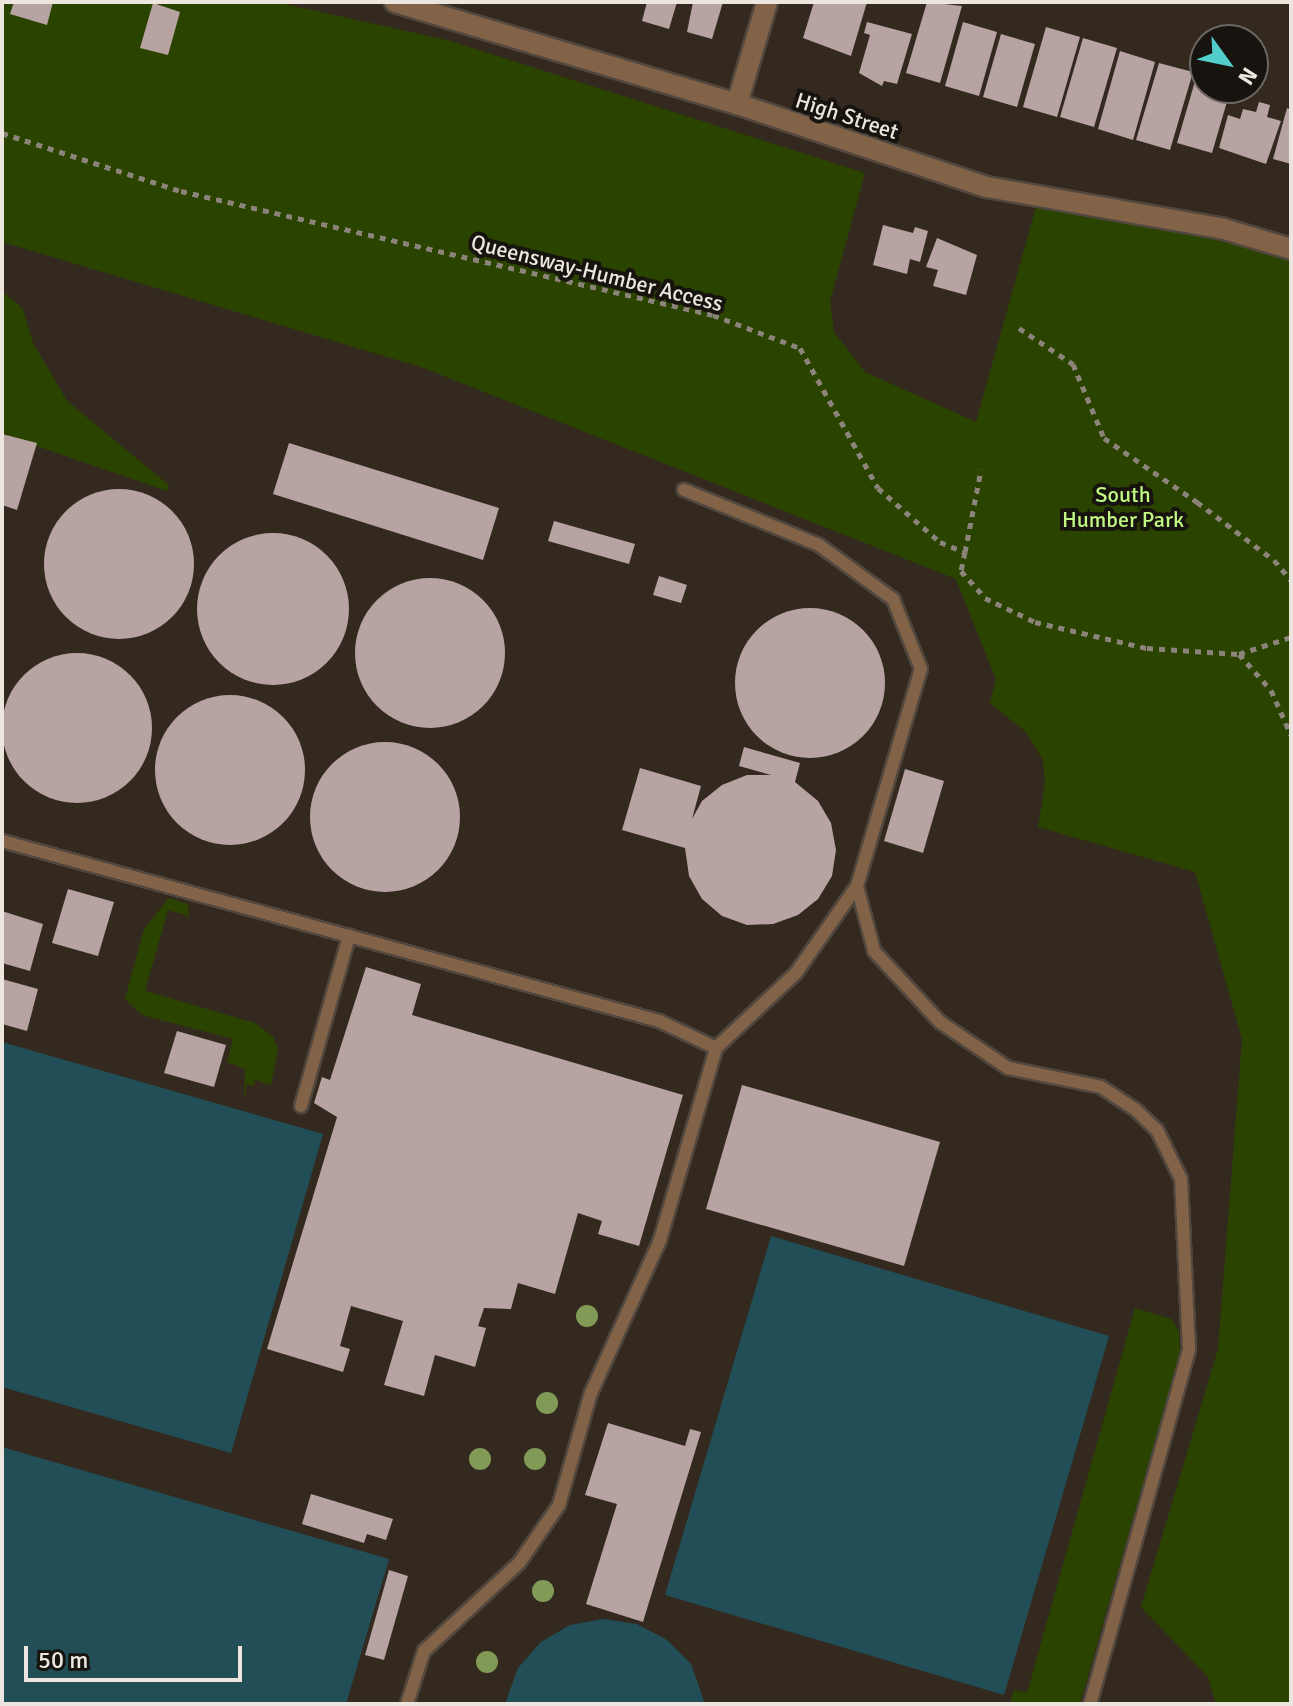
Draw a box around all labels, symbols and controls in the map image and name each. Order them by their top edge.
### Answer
north arrow [1189,24,1269,104]
text: N [1232,62,1263,90]
street label: High Street [792,87,902,145]
street label: Queensway-Humber Access [468,229,726,317]
park label: South Humber Park [1062,481,1184,532]
scale bar [28,1630,246,1680]
text: 50 m [38,1645,88,1675]

